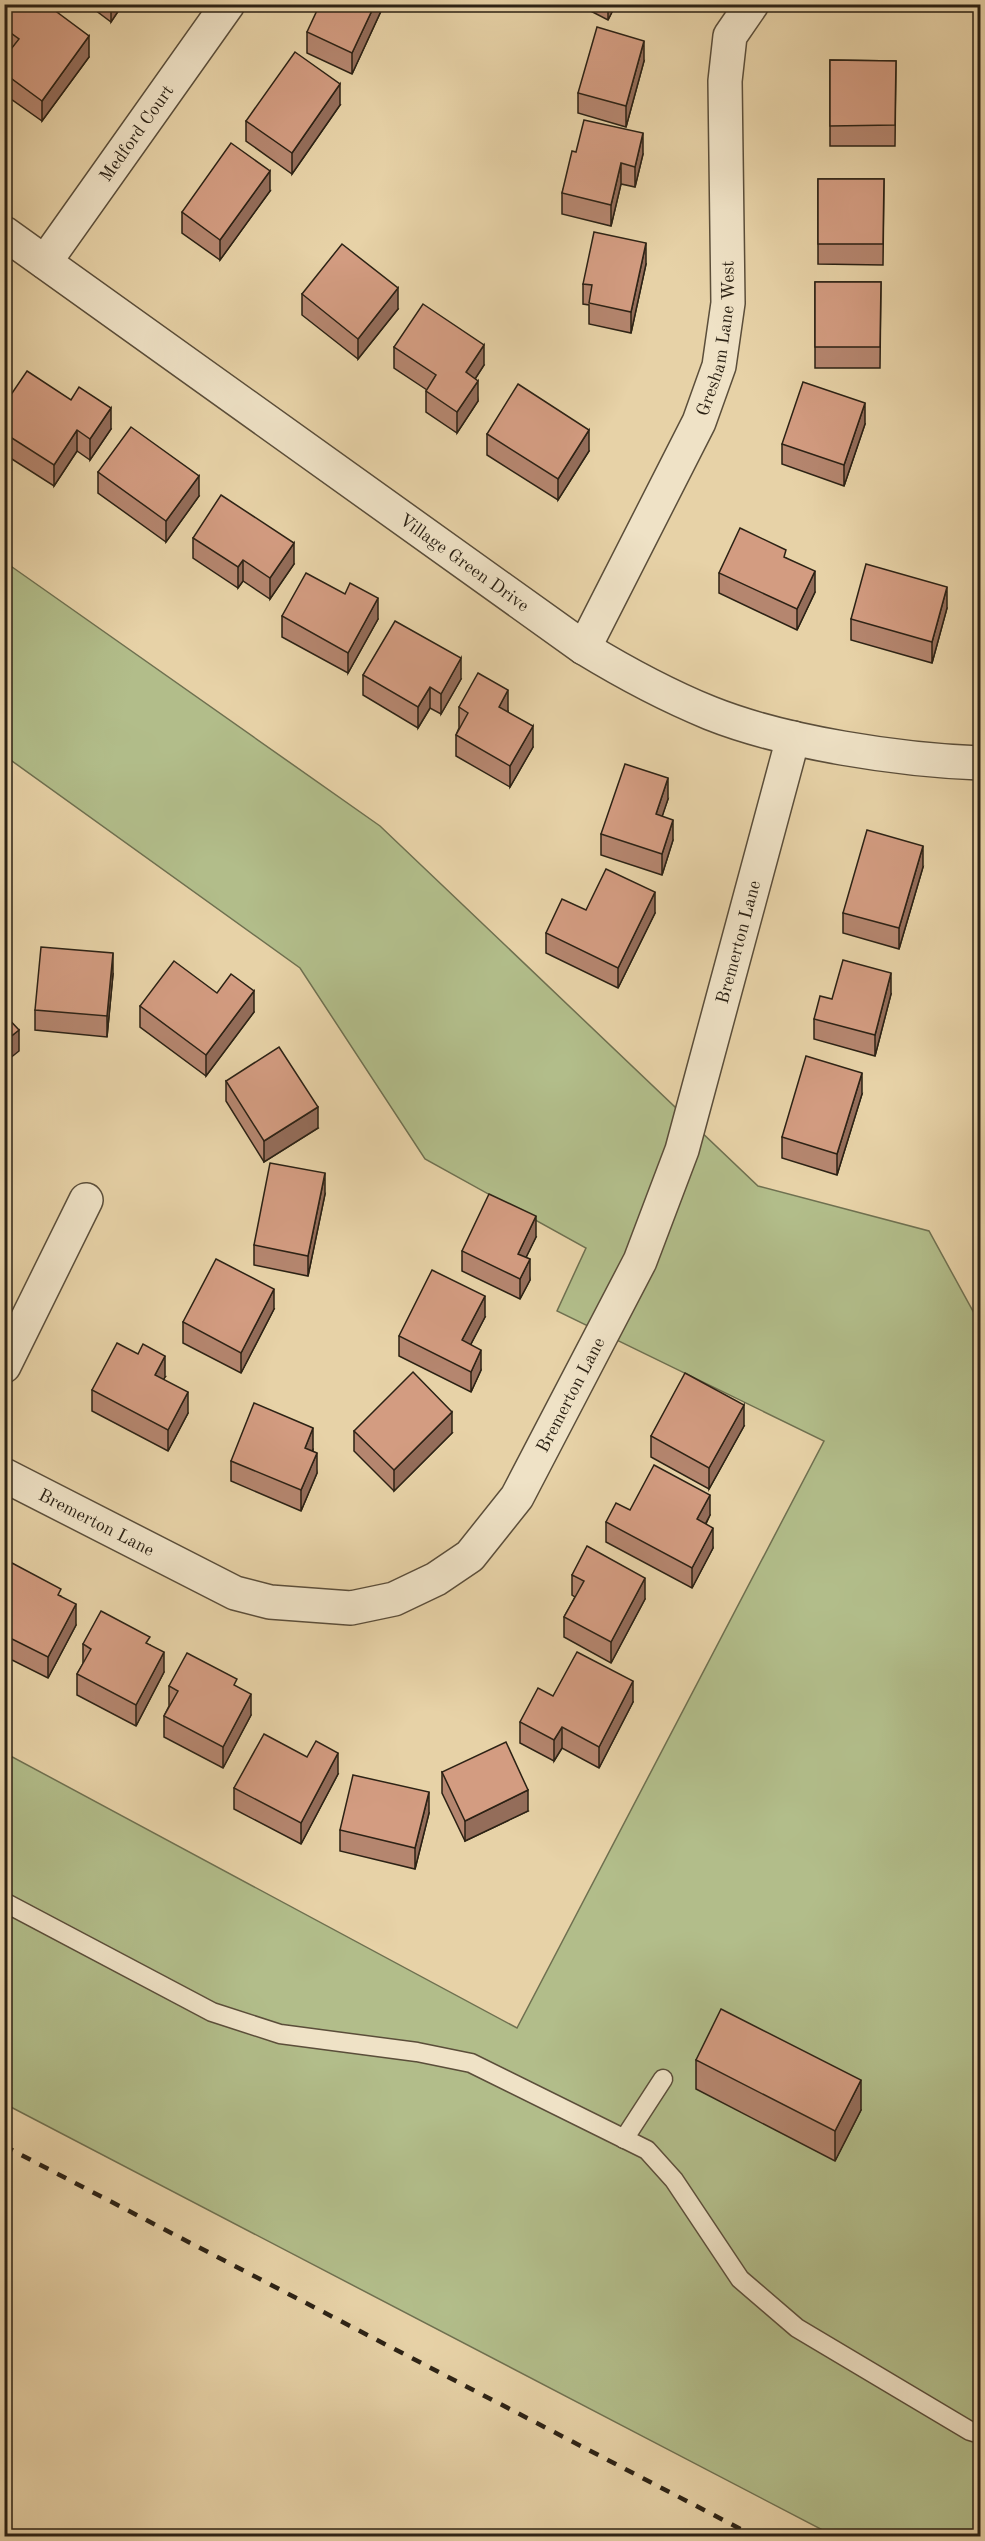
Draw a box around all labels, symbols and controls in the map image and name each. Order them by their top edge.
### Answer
street label: Medford Court [97,82,177,185]
street label: Gresham Lane West [694,260,738,419]
street label: Village Green Drive [396,511,532,615]
street label: Bremerton Lane [714,878,764,1006]
street label: Bremerton Lane [534,1335,609,1456]
street label: Bremerton Lane [35,1486,157,1560]

